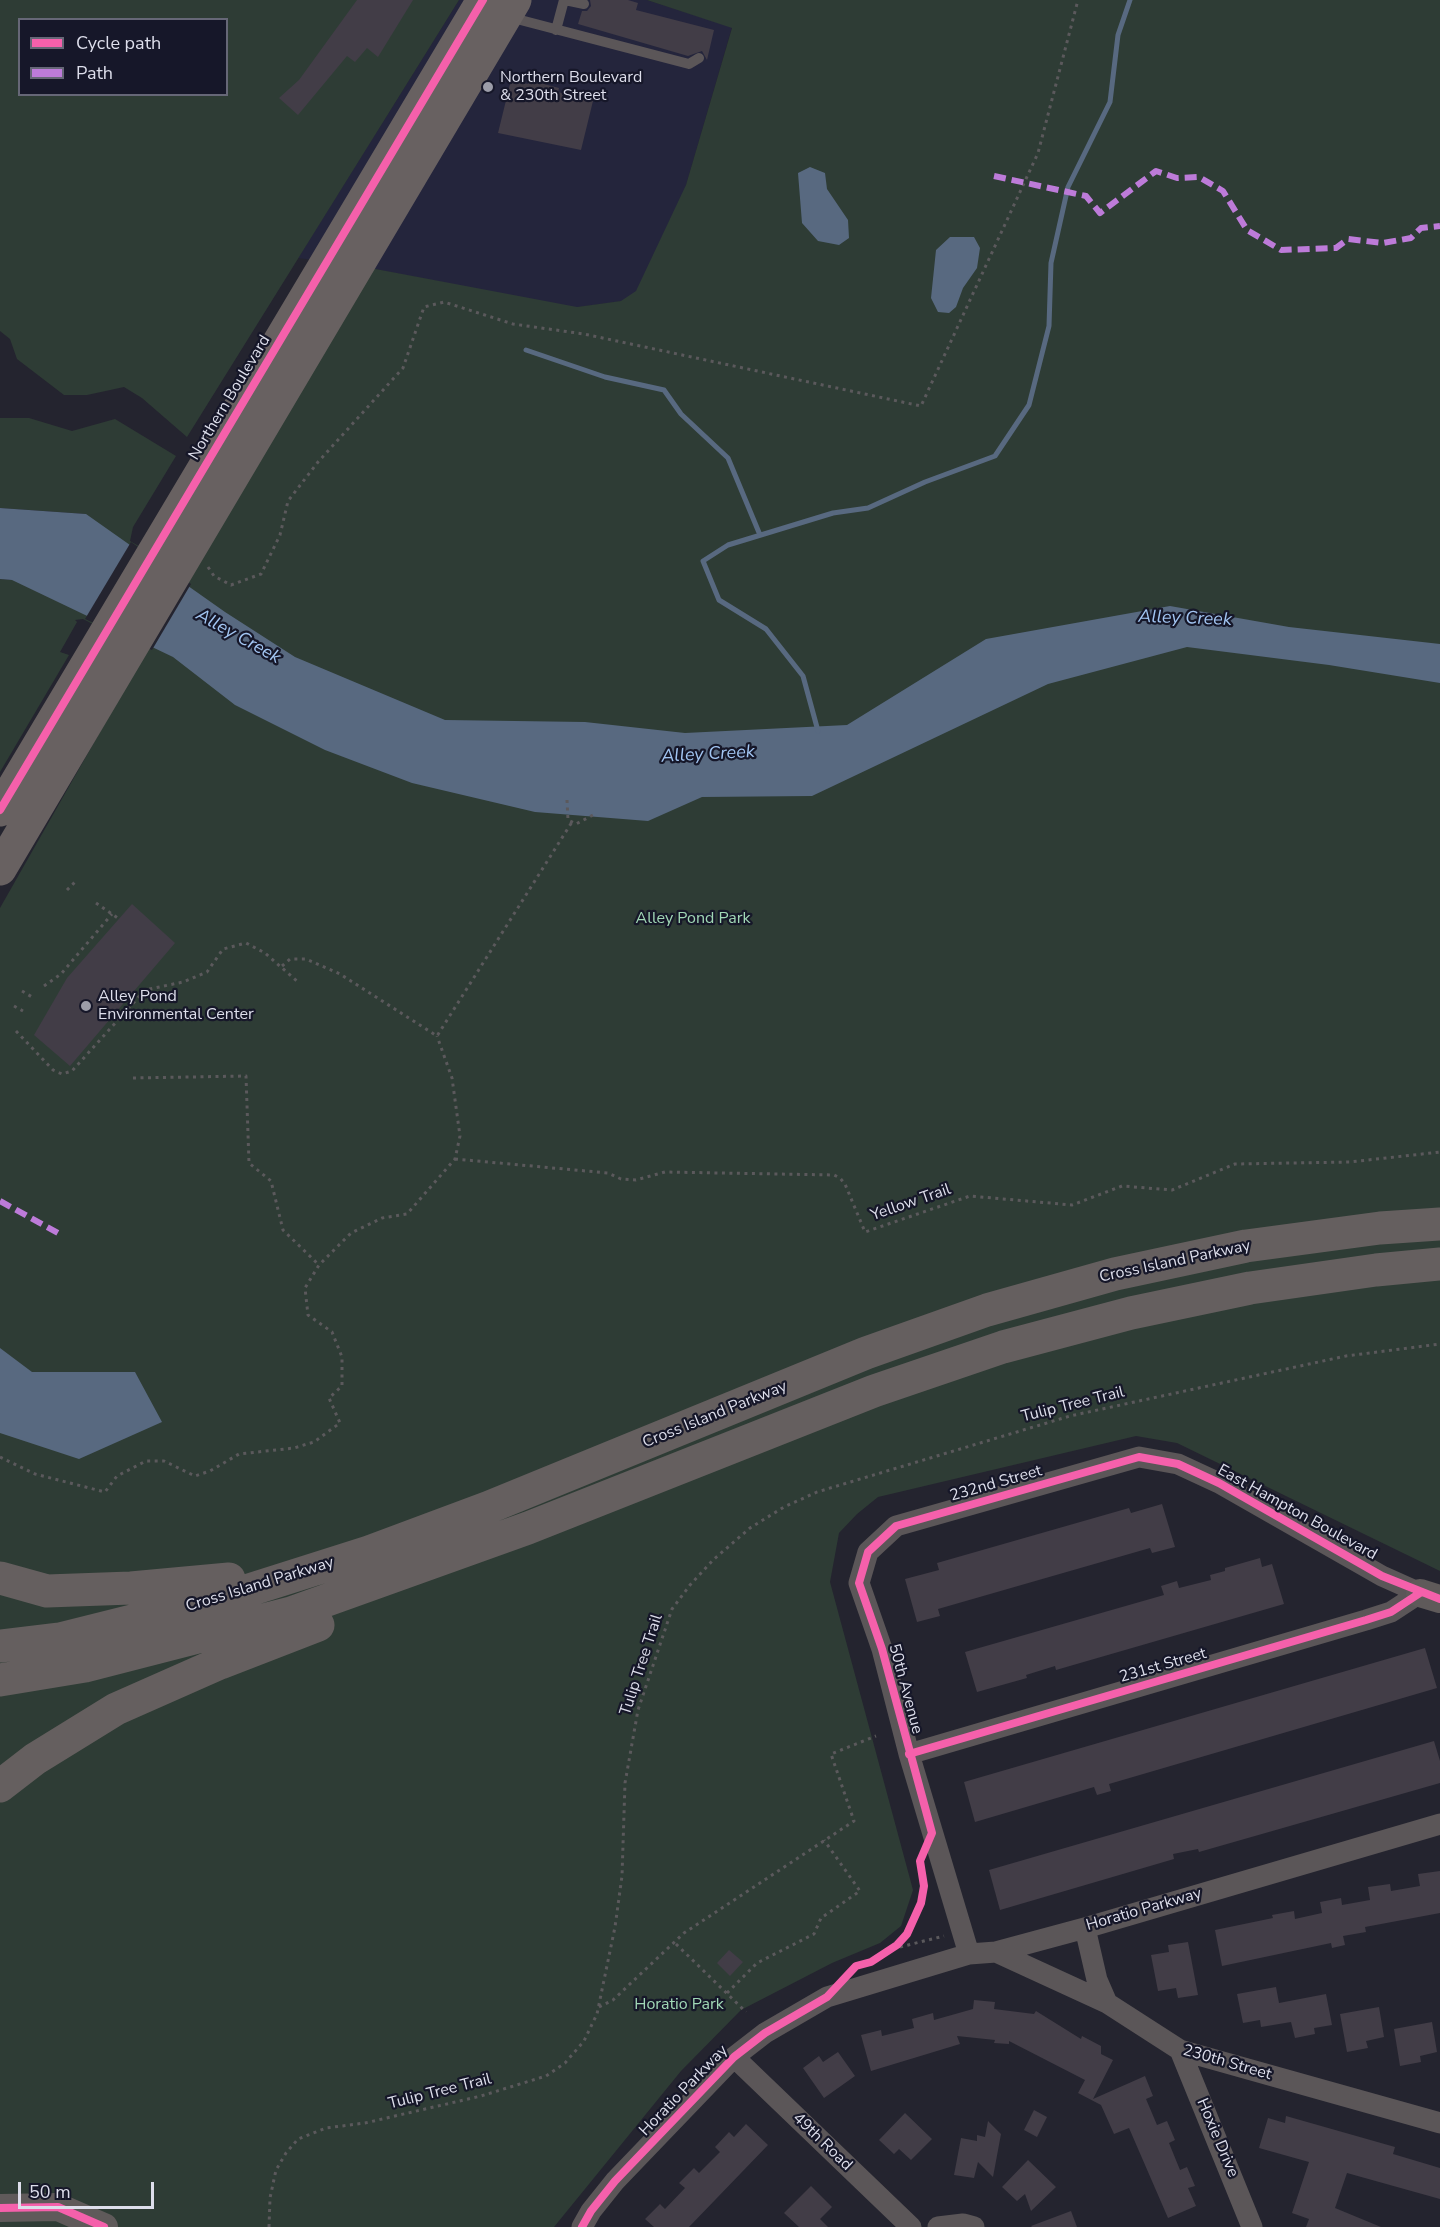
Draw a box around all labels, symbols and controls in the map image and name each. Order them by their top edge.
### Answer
legend [18,18,228,96]
text: Cycle path [76,31,161,55]
text: Path [76,61,113,85]
place label: Northern Boulevard & 230th Street [500,68,642,106]
marker: Northern Boulevard & 230th Street [481,80,495,94]
street label: Northern Boulevard [185,332,275,464]
water label: Alley Creek [192,605,284,669]
water label: Alley Creek [1138,607,1232,631]
water label: Alley Creek [661,742,755,768]
park label: Alley Pond Park [636,909,750,929]
place label: Alley Pond Environmental Center [98,987,254,1025]
marker: Alley Pond Environmental Center [79,999,93,1013]
street label: Yellow Trail [868,1180,954,1226]
street label: Cross Island Parkway [1098,1237,1252,1287]
street label: Cross Island Parkway [640,1377,790,1453]
street label: Tulip Tree Trail [1019,1383,1127,1427]
street label: East Hampton Boulevard [1214,1461,1380,1565]
street label: 232nd Street [948,1462,1044,1506]
street label: Cross Island Parkway [184,1553,336,1617]
street label: Tulip Tree Trail [617,1612,667,1718]
street label: 50th Avenue [884,1642,926,1736]
street label: 231st Street [1117,1644,1209,1688]
street label: Horatio Parkway [1084,1884,1204,1936]
park label: Horatio Park [634,1995,724,2015]
street label: Horatio Parkway [636,2041,732,2141]
street label: 230th Street [1180,2041,1274,2085]
street label: Tulip Tree Trail [386,2070,494,2114]
street label: Hoxie Drive [1192,2096,1242,2180]
street label: 49th Road [788,2109,856,2175]
scale bar [21,2170,158,2208]
text: 50 m [29,2180,71,2204]

